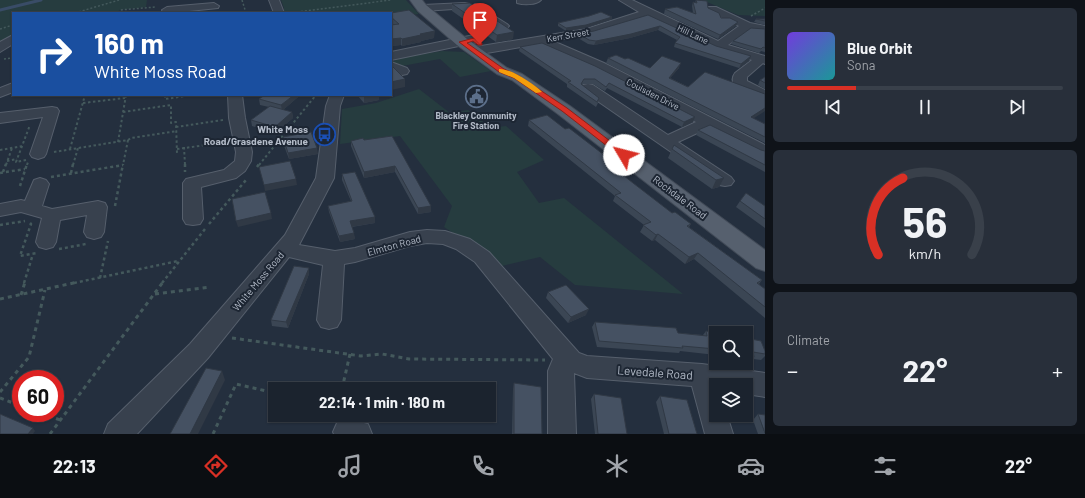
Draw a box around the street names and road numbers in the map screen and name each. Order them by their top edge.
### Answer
street label: Hill Lane [676,22,711,46]
street label: Kerr Street [546,26,590,44]
street label: Coulsden Drive [625,76,682,112]
street label: Rochdale Road [651,173,709,221]
street label: Elmton Road [366,232,422,258]
street label: White Moss Road [230,249,286,313]
street label: Levedale Road [617,362,693,382]

